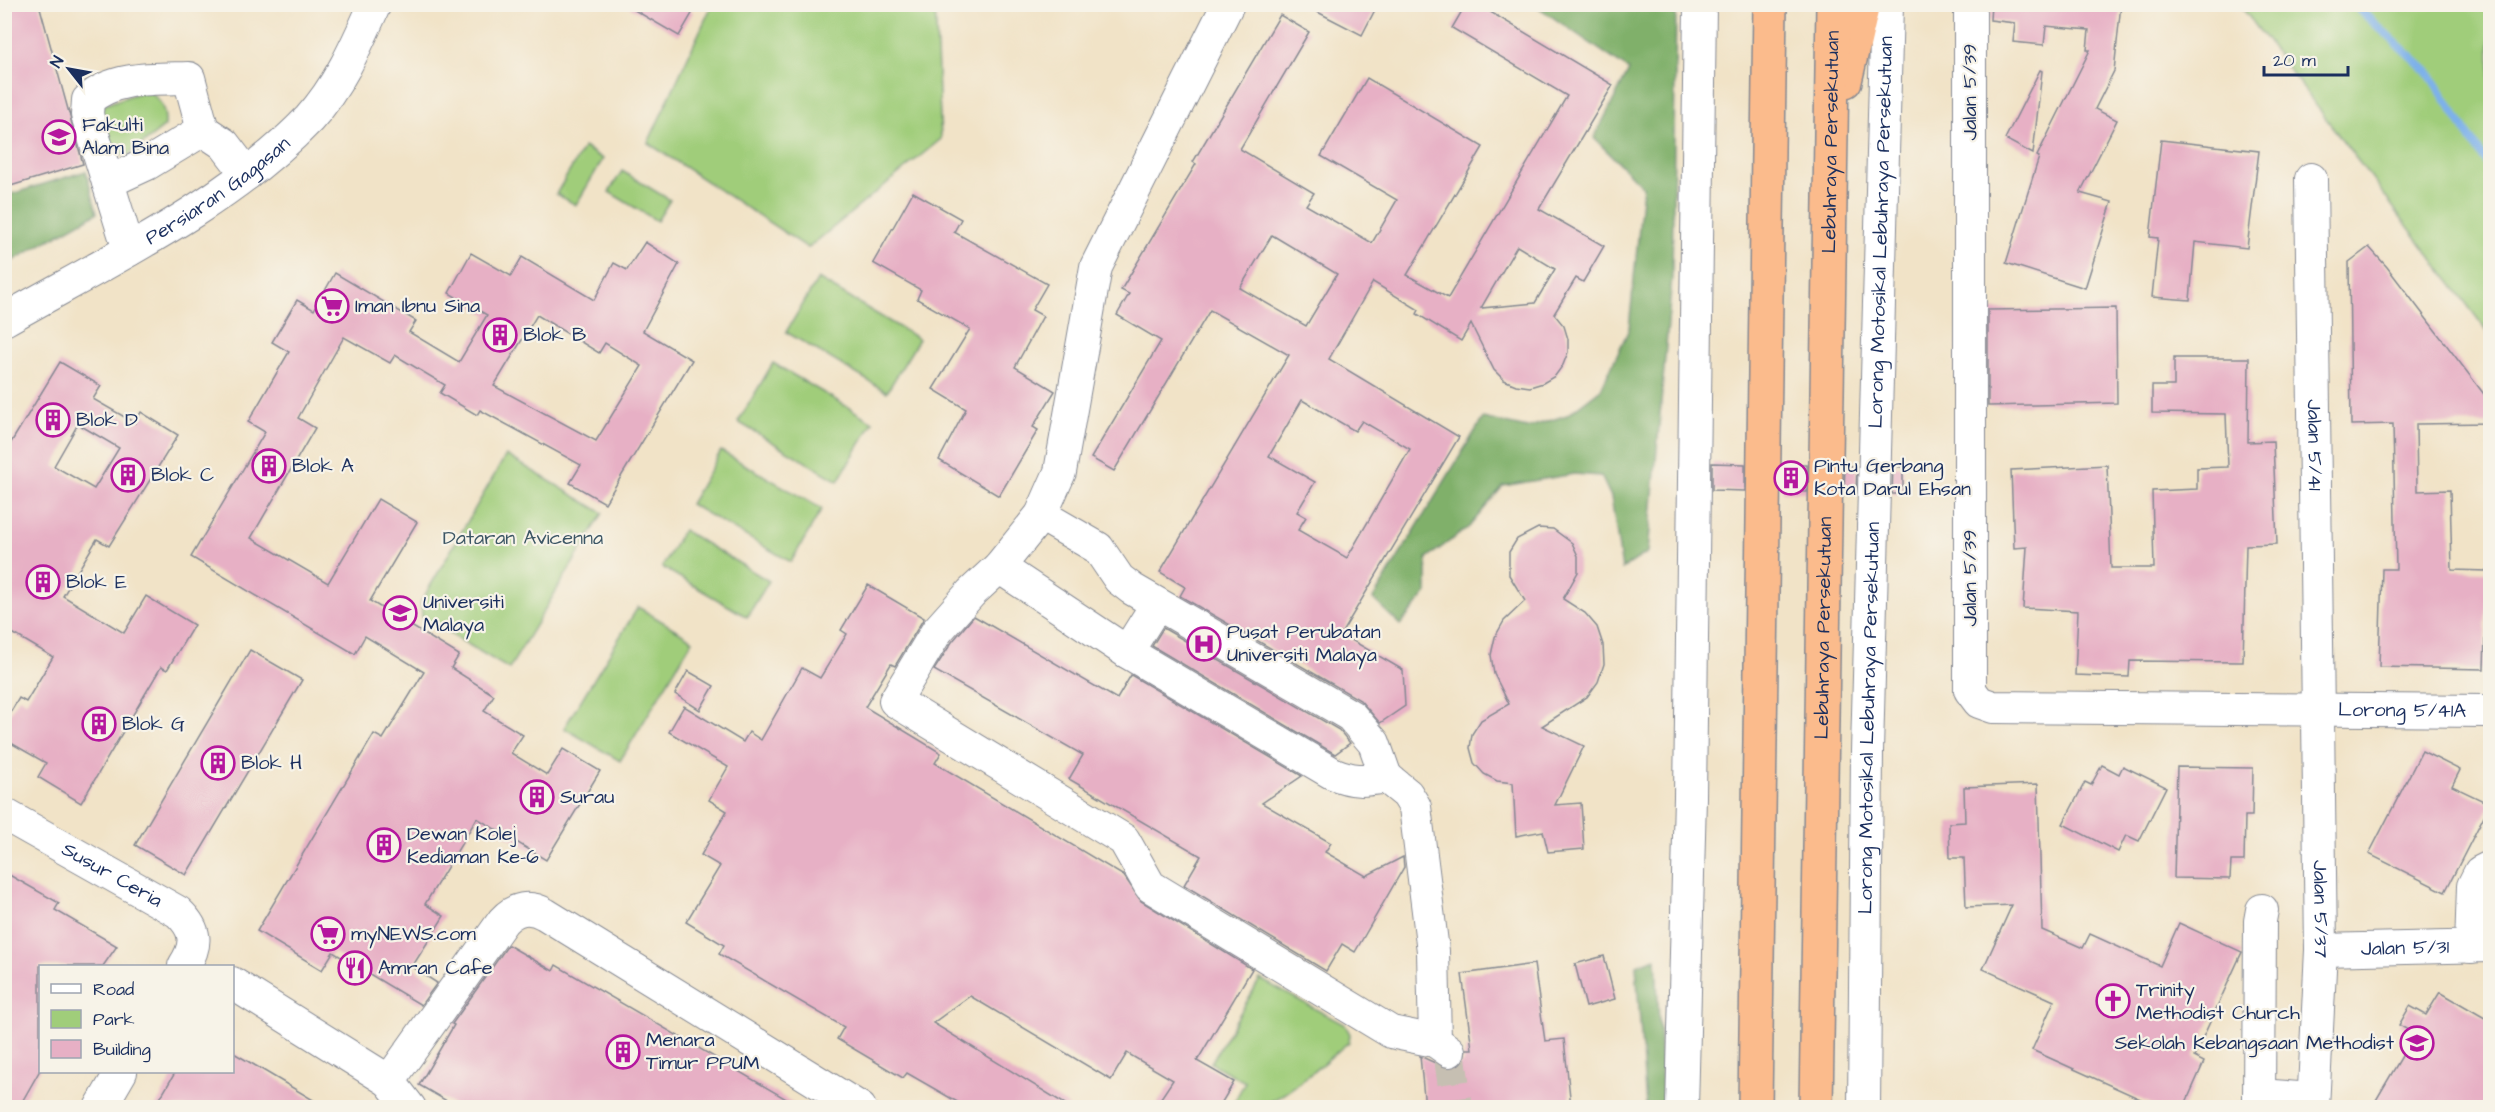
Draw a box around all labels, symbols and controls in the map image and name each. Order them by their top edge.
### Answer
street label: Lebuhraya Persekutuan [1815,31,1847,254]
street label: Lorong Motosikal Lebuhraya Persekutuan [1862,36,1900,429]
north arrow [39,39,99,99]
scale bar [2264,39,2348,77]
street label: Jalan 5/39 [1956,44,1984,140]
text: 20 m [2273,48,2316,73]
text: N [45,52,69,72]
place label: Fakulti Alam Bina [82,111,169,162]
school or university icon: Fakulti Alam Bina [41,119,77,155]
street label: Persiaran Gagasan [140,130,296,252]
supermarket icon: Iman Ibnu Sina [314,288,350,324]
place label: Iman Ibnu Sina [355,292,480,320]
building icon: Blok B [482,317,518,353]
place label: Blok B [523,321,586,349]
street label: Jalan 5/41 [2300,399,2329,491]
building icon: Blok D [35,402,71,438]
place label: Blok D [76,406,138,434]
building icon: Blok A [251,448,287,484]
place label: Blok A [292,452,354,480]
place label: Pintu Gerbang Kota Darul Ehsan [1814,452,1971,503]
building icon: Blok C [110,457,146,493]
building icon: Pintu Gerbang Kota Darul Ehsan [1773,460,1809,496]
place label: Blok C [151,461,214,489]
street label: Lebuhraya Persekutuan [1808,516,1839,740]
street label: Lorong Motosikal Lebuhraya Persekutuan [1852,522,1887,914]
park label: Dataran Avicenna [443,524,603,552]
street label: Jalan 5/39 [1956,530,1984,626]
building icon: Blok E [25,564,61,600]
place label: Blok E [66,568,127,596]
place label: Universiti Malaya [423,588,504,640]
school or university icon: Universiti Malaya [382,595,418,631]
place label: Pusat Perubatan Universiti Malaya [1227,618,1381,670]
hospital icon: Pusat Perubatan Universiti Malaya [1186,626,1222,662]
street label: Lorong 5/41A [2338,696,2466,725]
building icon: Blok G [81,706,117,742]
place label: Blok G [122,710,185,738]
building icon: Blok H [200,745,236,781]
place label: Blok H [241,749,302,777]
building icon: Surau [519,779,555,815]
place label: Surau [560,783,614,811]
place label: Dewan Kolej Kediaman Ke-6 [407,820,539,871]
building icon: Dewan Kolej Kediaman Ke-6 [366,827,402,863]
street label: Susur Ceria [57,835,168,914]
street label: Jalan 5/37 [2306,860,2335,959]
supermarket icon: myNEWS.com [310,916,346,952]
place label: myNEWS.com [351,920,476,949]
street label: Jalan 5/31 [2361,933,2450,963]
restaurant icon: Amran Cafe [337,950,373,986]
place label: Amran Cafe [378,954,493,982]
legend [39,965,234,1073]
place label: Trinity Methodist Church [2136,976,2300,1027]
text: Road [93,977,134,1002]
church icon: Trinity Methodist Church [2095,983,2131,1019]
text: Park [93,1007,135,1032]
school or university icon: Sekolah Kebangsaan Methodist [2399,1025,2435,1061]
place label: Menara Timur PPUM [646,1026,760,1077]
place label: Sekolah Kebangsaan Methodist [2115,1029,2394,1058]
building icon: Menara Timur PPUM [605,1034,641,1070]
text: Building [93,1037,151,1063]

